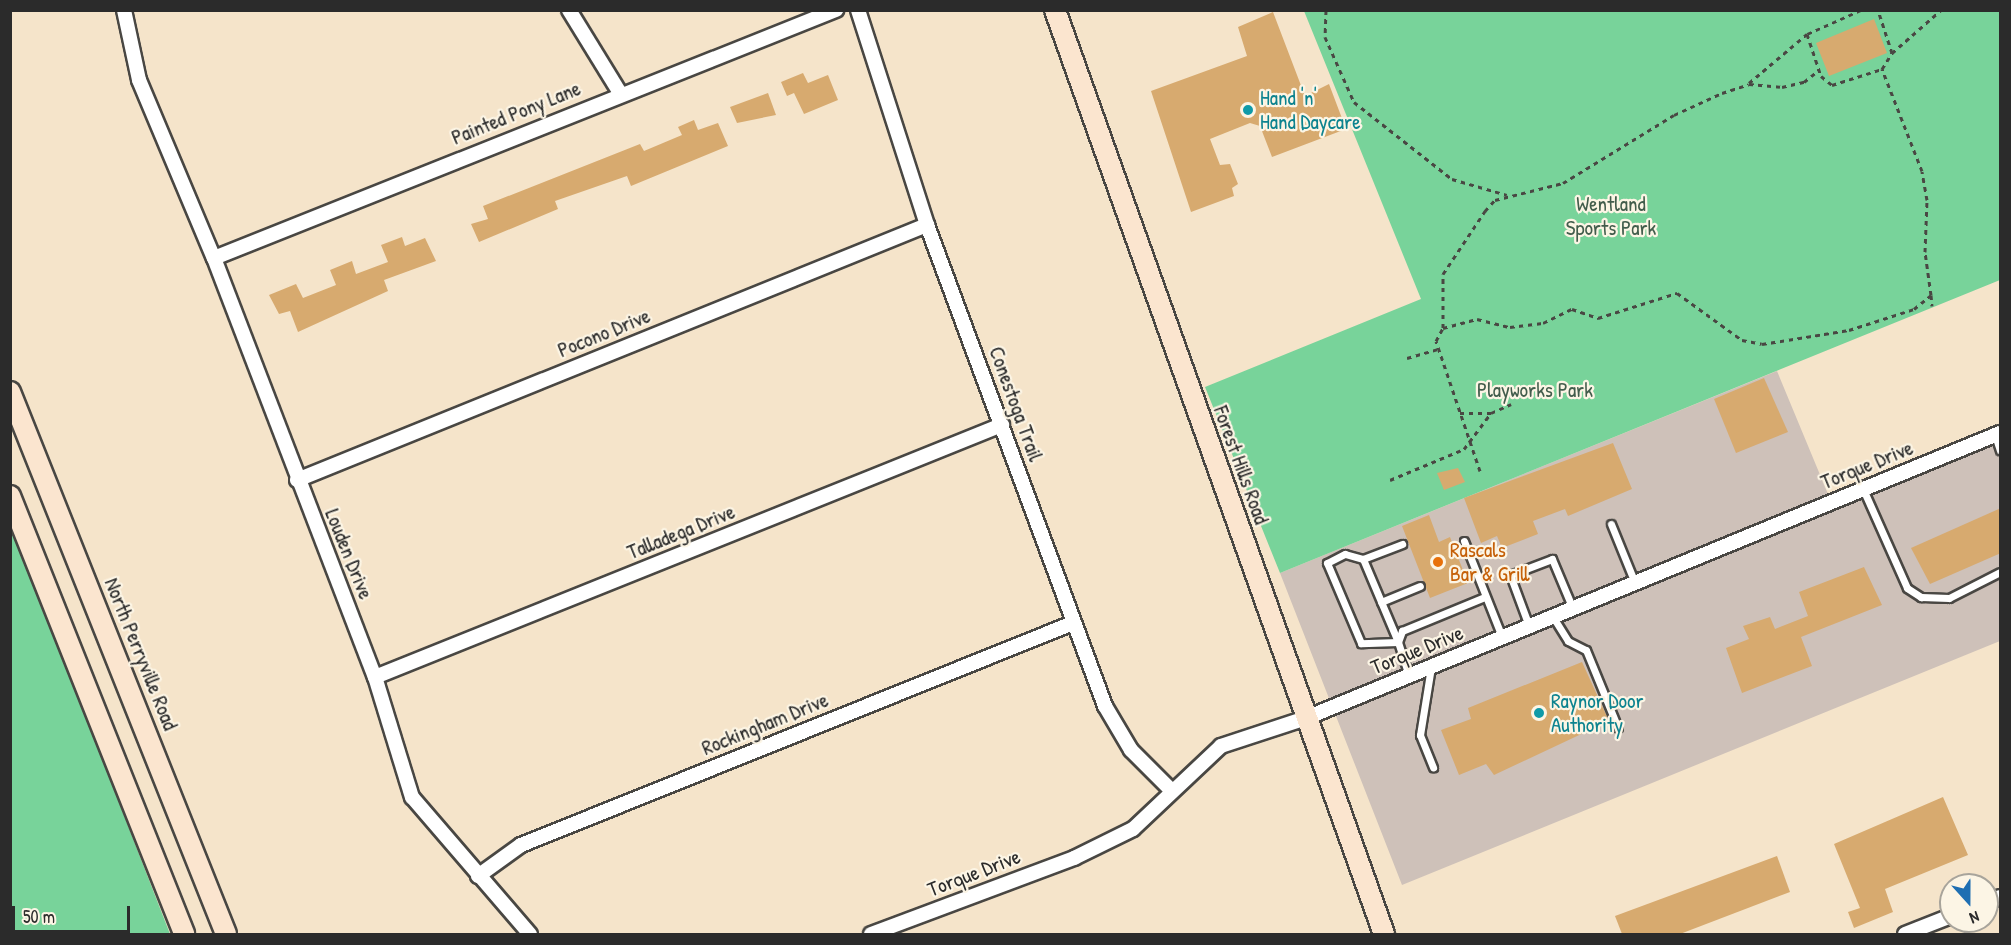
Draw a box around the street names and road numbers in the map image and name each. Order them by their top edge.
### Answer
street label: Painted Pony Lane [448,76,584,150]
street label: Pocono Drive [554,303,654,363]
street label: Conestoga Trail [984,343,1048,465]
street label: Forest Hills Road [1208,403,1274,527]
street label: Torque Drive [1817,435,1917,495]
street label: Talladega Drive [624,499,738,565]
street label: Louden Drive [320,505,378,603]
street label: North Perryville Road [99,574,183,734]
street label: Torque Drive [1367,620,1467,680]
street label: Rockingham Drive [698,687,832,761]
street label: Torque Drive [924,844,1024,902]

